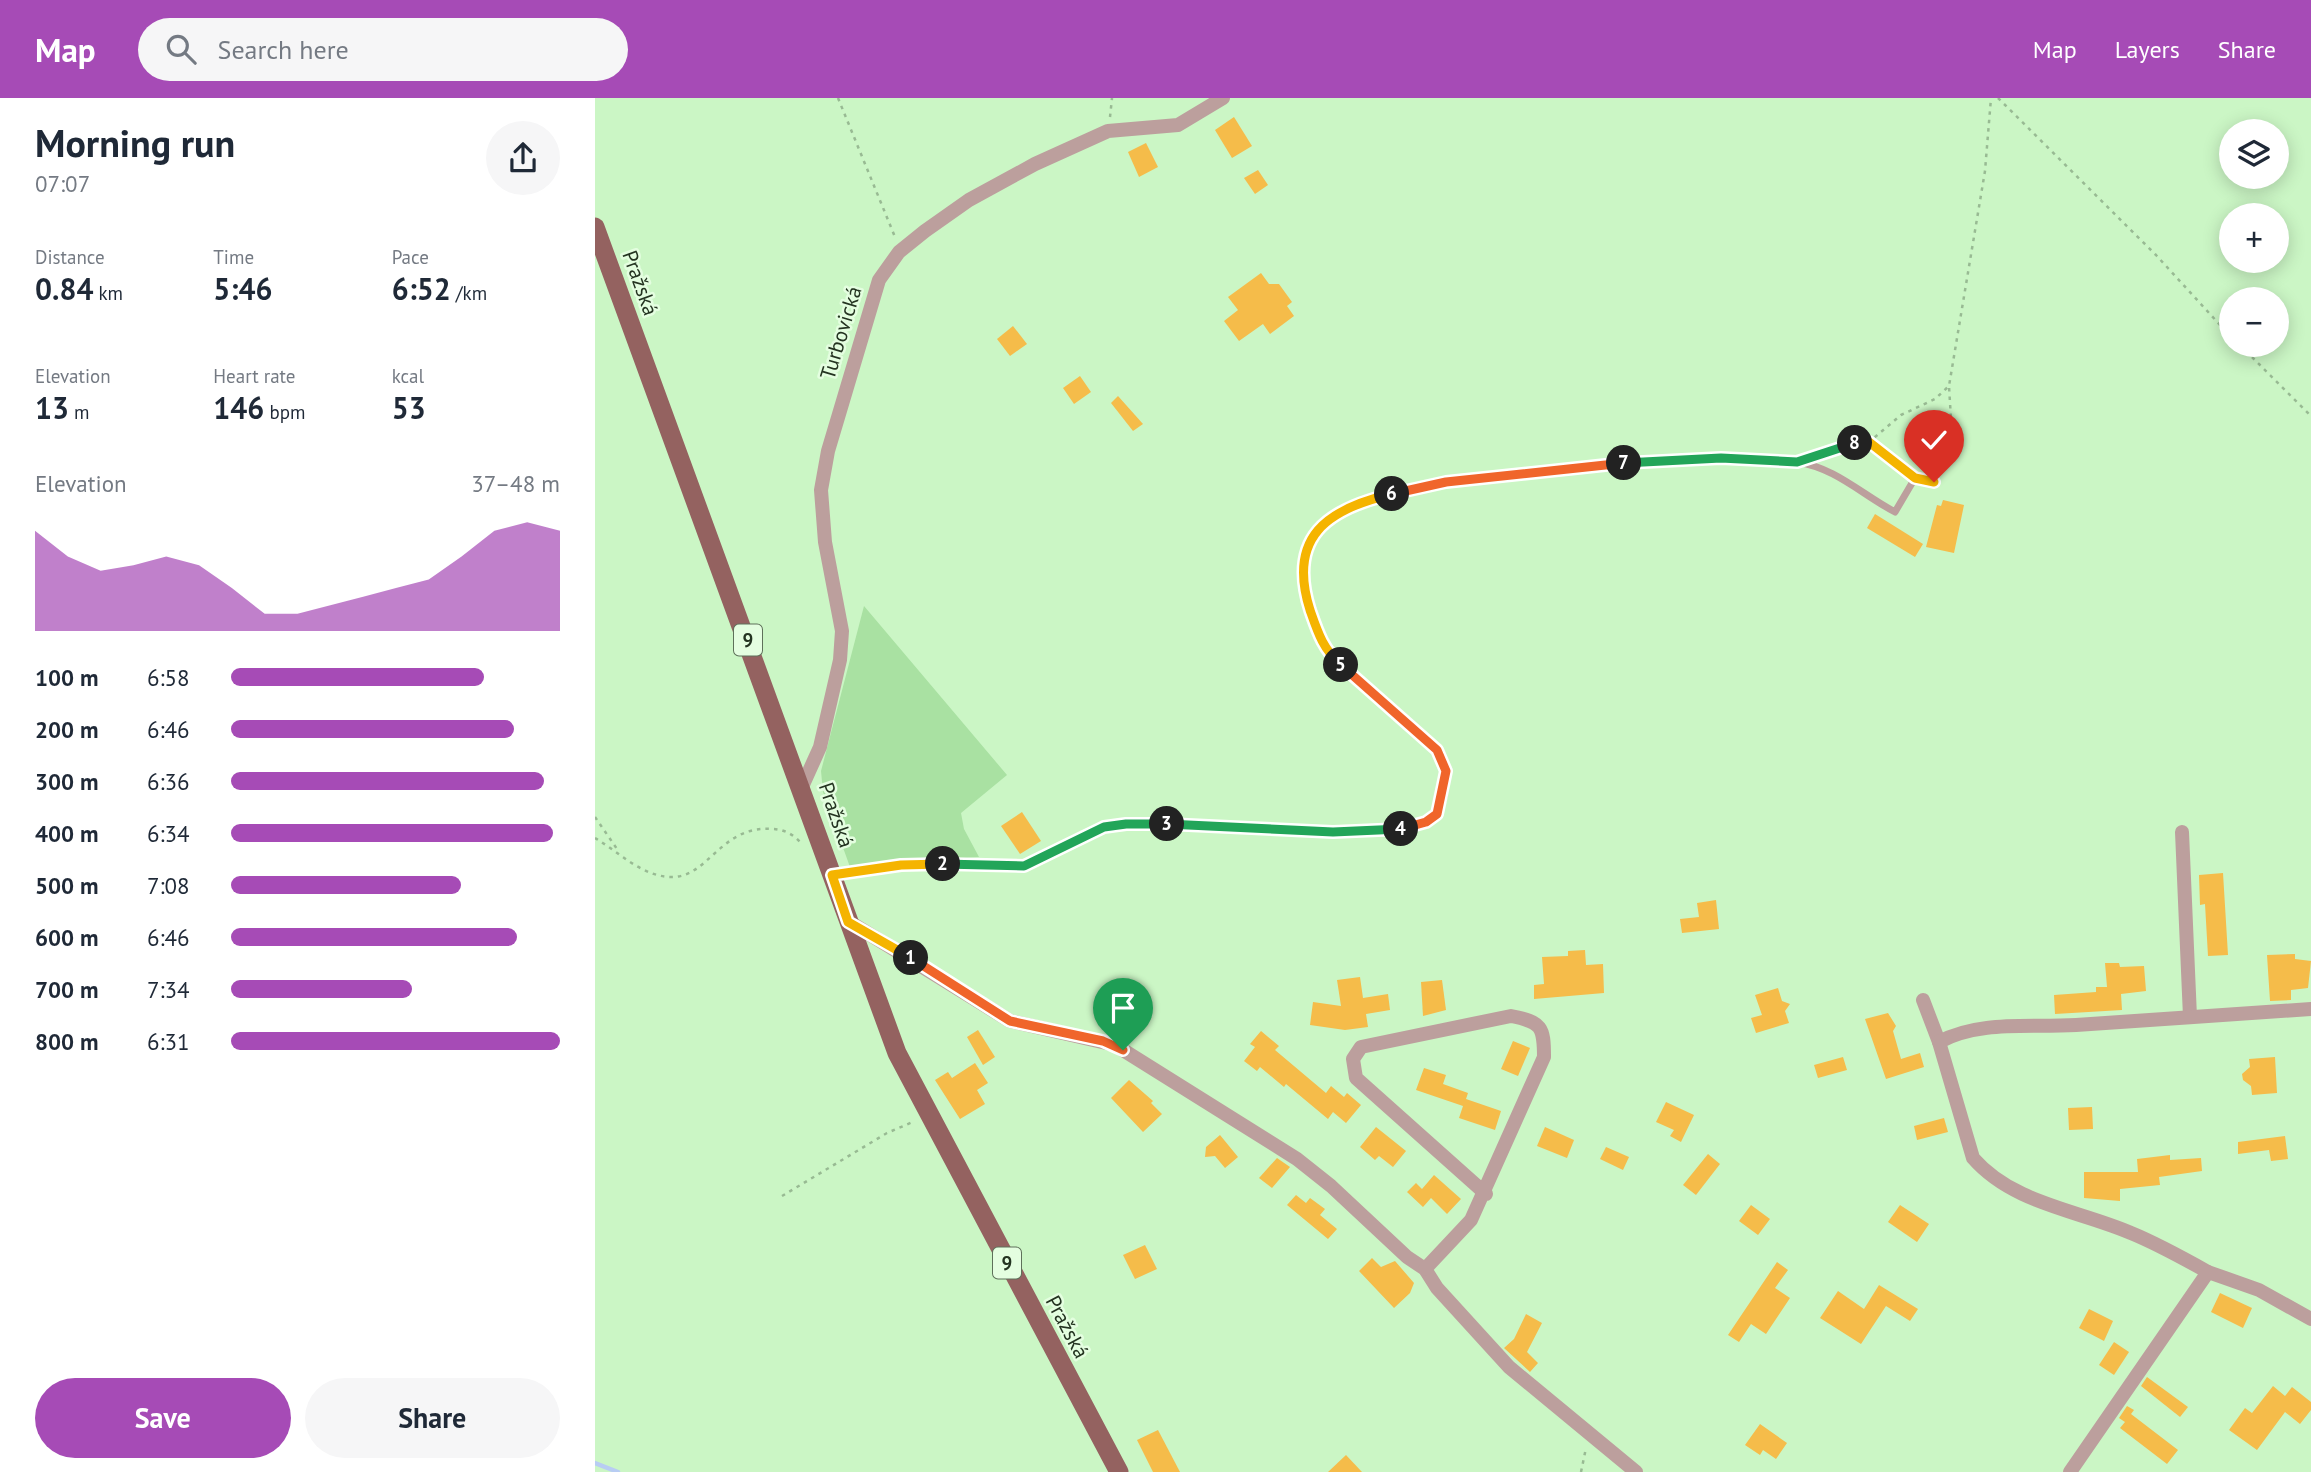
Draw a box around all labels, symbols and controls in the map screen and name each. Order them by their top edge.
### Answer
search box [138,18,628,81]
text: Map [35,28,96,71]
icon: search [162,30,200,68]
text: Search here [218,33,349,66]
text: Map [2033,34,2077,65]
text: Layers [2115,34,2180,65]
text: Share [2218,34,2276,65]
text: Morning run [35,118,235,167]
map controls [2219,119,2289,357]
button: layers [2219,119,2289,189]
button: share [486,121,560,195]
text: 07:07 [35,169,90,198]
button: + [2219,203,2289,273]
text: Distance [35,245,105,269]
text: Time [213,245,254,269]
text: Pace [392,245,429,269]
street label: Pražská [616,247,665,319]
text: 0.84 [35,269,93,308]
text: 5:46 [213,269,272,308]
text: 6:52 [392,269,451,308]
text: km [93,281,123,305]
text: /km [451,281,487,305]
street label: Turbovická [814,283,867,383]
button: − [2219,287,2289,357]
text: Elevation [35,364,111,388]
text: Heart rate [213,364,295,388]
text: kcal [392,364,424,388]
text: 13 [35,388,69,427]
text: 146 [213,388,264,427]
text: 53 [392,388,426,427]
text: m [69,400,90,424]
text: bpm [264,400,305,424]
pin [1904,410,1964,482]
icon: check [1915,421,1953,459]
pin: 8 [1837,426,1873,460]
text: 8 [1849,430,1860,454]
pin: 7 [1607,446,1641,480]
text: 7 [1618,450,1629,474]
text: Elevation [35,469,127,498]
text: 37–48 m [471,469,560,498]
pin: 6 [1375,476,1409,512]
text: 6 [1386,481,1397,505]
road number: 9 [734,624,762,656]
pin: 5 [1323,648,1359,682]
text: 5 [1335,652,1346,676]
text: 100 m [35,663,98,692]
text: 6:58 [147,663,190,692]
text: 200 m [35,715,98,744]
text: 6:46 [147,715,190,744]
text: 300 m [35,767,98,796]
text: 6:36 [147,767,190,796]
street label: Pražská [813,779,860,851]
pin: 3 [1149,806,1185,842]
text: 3 [1161,811,1172,835]
pin: 4 [1383,812,1419,846]
text: 4 [1395,816,1406,840]
text: 400 m [35,819,98,848]
text: 6:34 [147,819,190,848]
pin: 2 [925,846,961,882]
text: 2 [937,851,948,875]
text: 500 m [35,871,98,900]
text: 7:08 [147,871,190,900]
text: 600 m [35,923,98,952]
text: 6:46 [147,923,190,952]
pin: 1 [893,940,929,976]
text: 1 [905,945,916,969]
text: 700 m [35,975,98,1004]
text: 7:34 [147,975,190,1004]
pin [1093,978,1153,1050]
icon: arrive [1104,989,1142,1027]
text: 800 m [35,1027,98,1056]
text: 6:31 [147,1027,190,1056]
road number: 9 [993,1247,1021,1278]
street label: Pražská [1040,1291,1095,1363]
button: Save [35,1378,291,1458]
button: Share [305,1378,560,1458]

